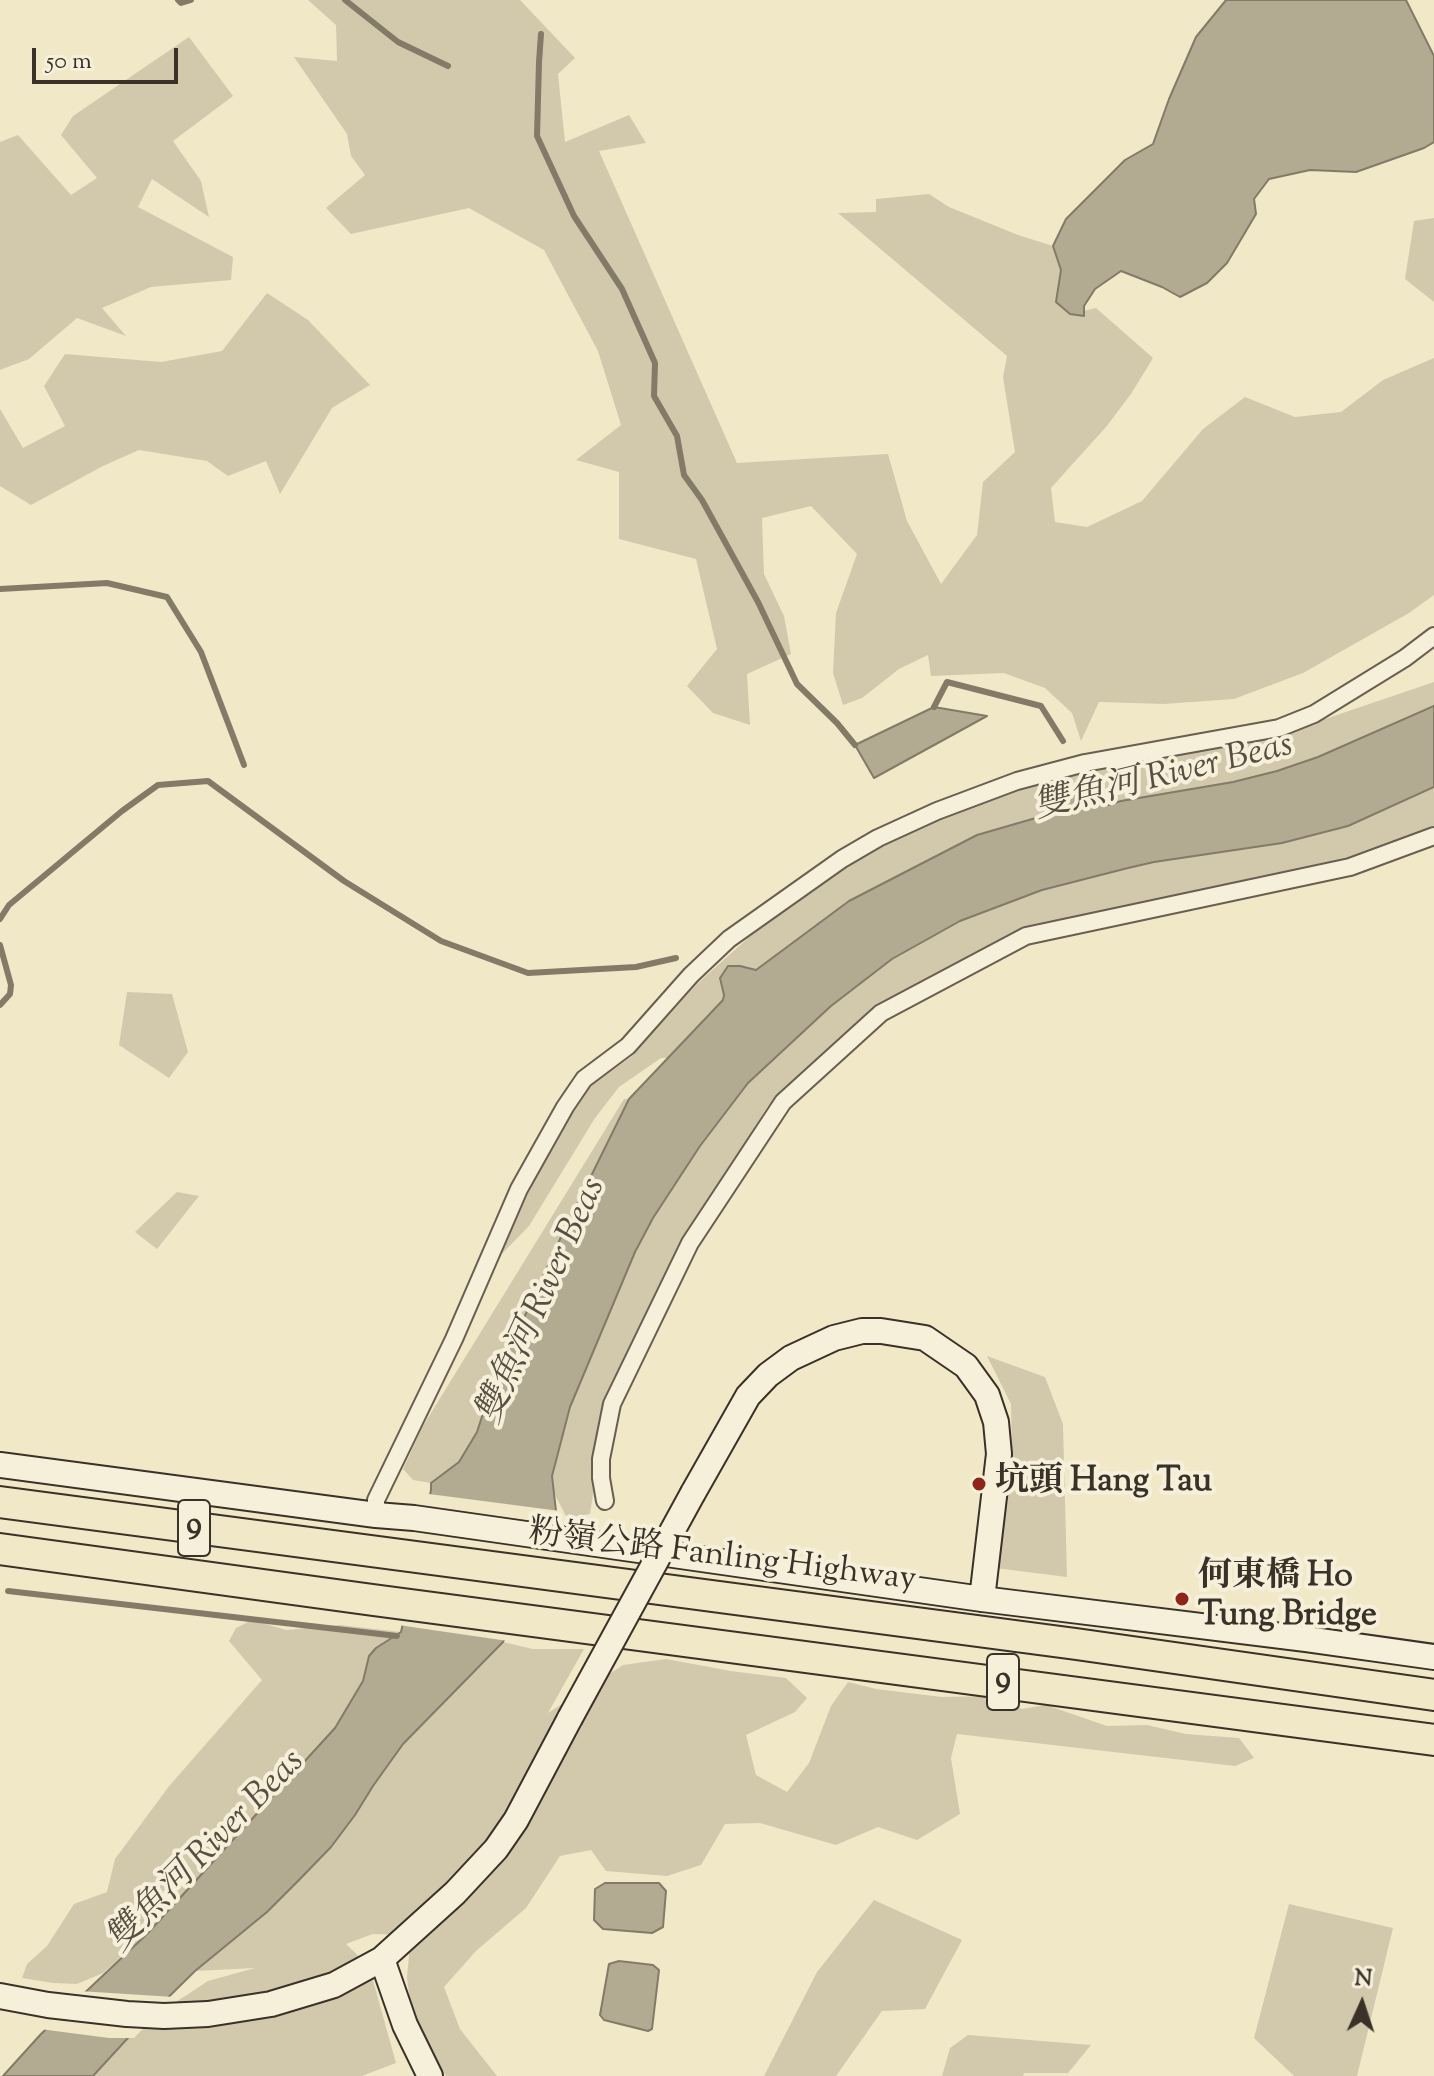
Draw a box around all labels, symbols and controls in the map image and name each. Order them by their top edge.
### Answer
scale bar [36,32,182,82]
text: 50 m [46,45,92,79]
water label: 雙魚河 River Beas [1030,726,1298,832]
water label: 雙魚河 River Beas [470,1172,618,1432]
place label: 坑頭 Hang Tau [995,1464,1212,1504]
marker: 坑頭 Hang Tau [970,1475,988,1493]
road number: 9 [178,1500,210,1556]
street label: 粉嶺公路 Fanling Highway [526,1515,918,1603]
place label: 何東橋 Ho Tung Bridge [1198,1559,1377,1638]
marker: 何東橋 Ho Tung Bridge [1173,1590,1191,1608]
road number: 9 [987,1654,1019,1710]
water label: 雙魚河 River Beas [100,1743,316,1963]
north arrow [1322,1964,1402,2044]
text: N [1354,1964,1373,1996]

